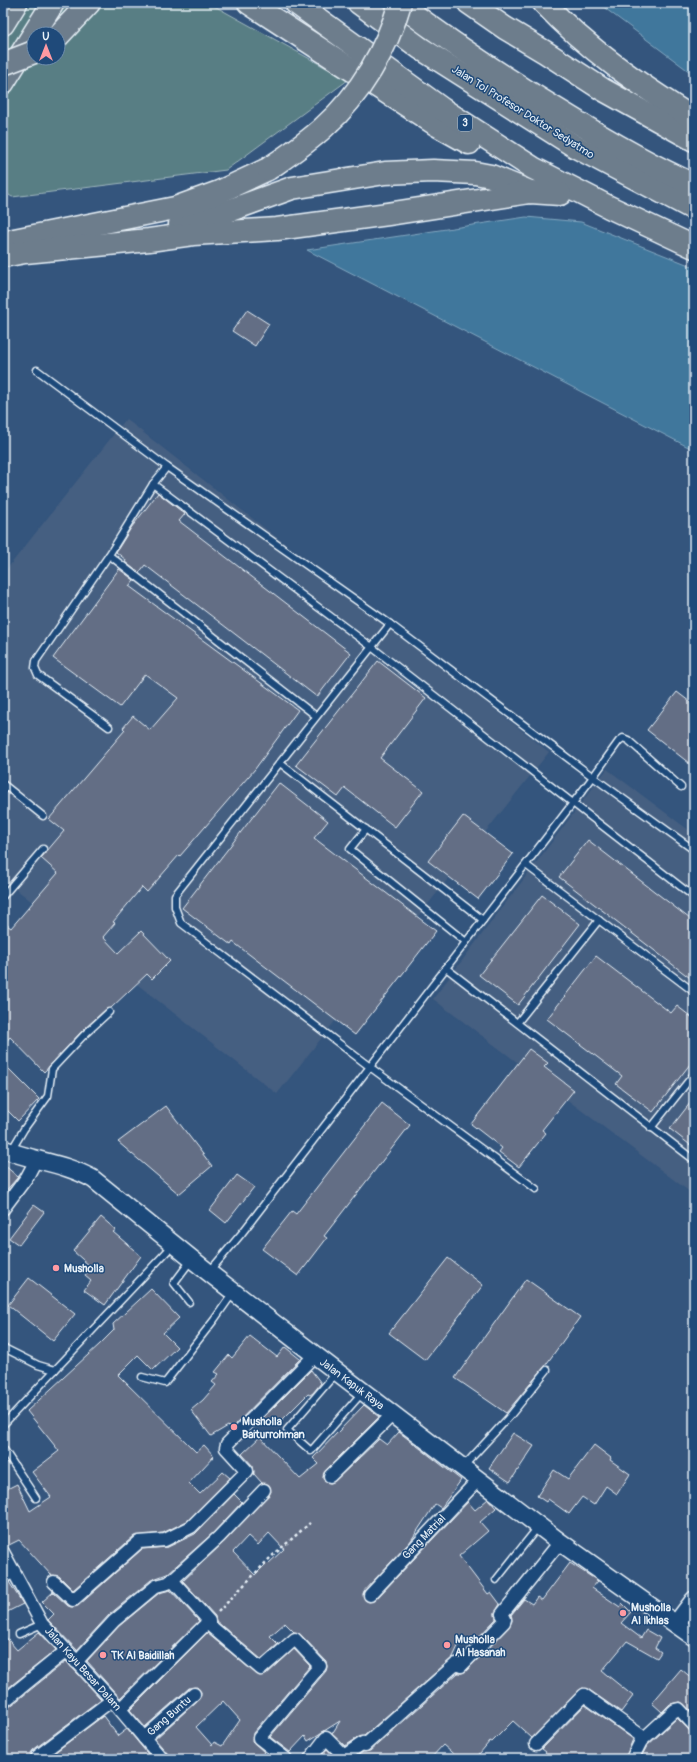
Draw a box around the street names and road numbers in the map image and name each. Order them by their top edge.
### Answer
street label: Jalan Tol Profesor Doktor Sedyatmo [449,63,597,161]
road number: 3 [458,115,472,131]
street label: Jalan Kapuk Raya [317,1356,387,1412]
street label: Gang Matrial [400,1512,448,1562]
street label: Jalan Kayu Besar Dalam [42,1624,124,1714]
street label: Gang Buntu [144,1693,194,1739]

